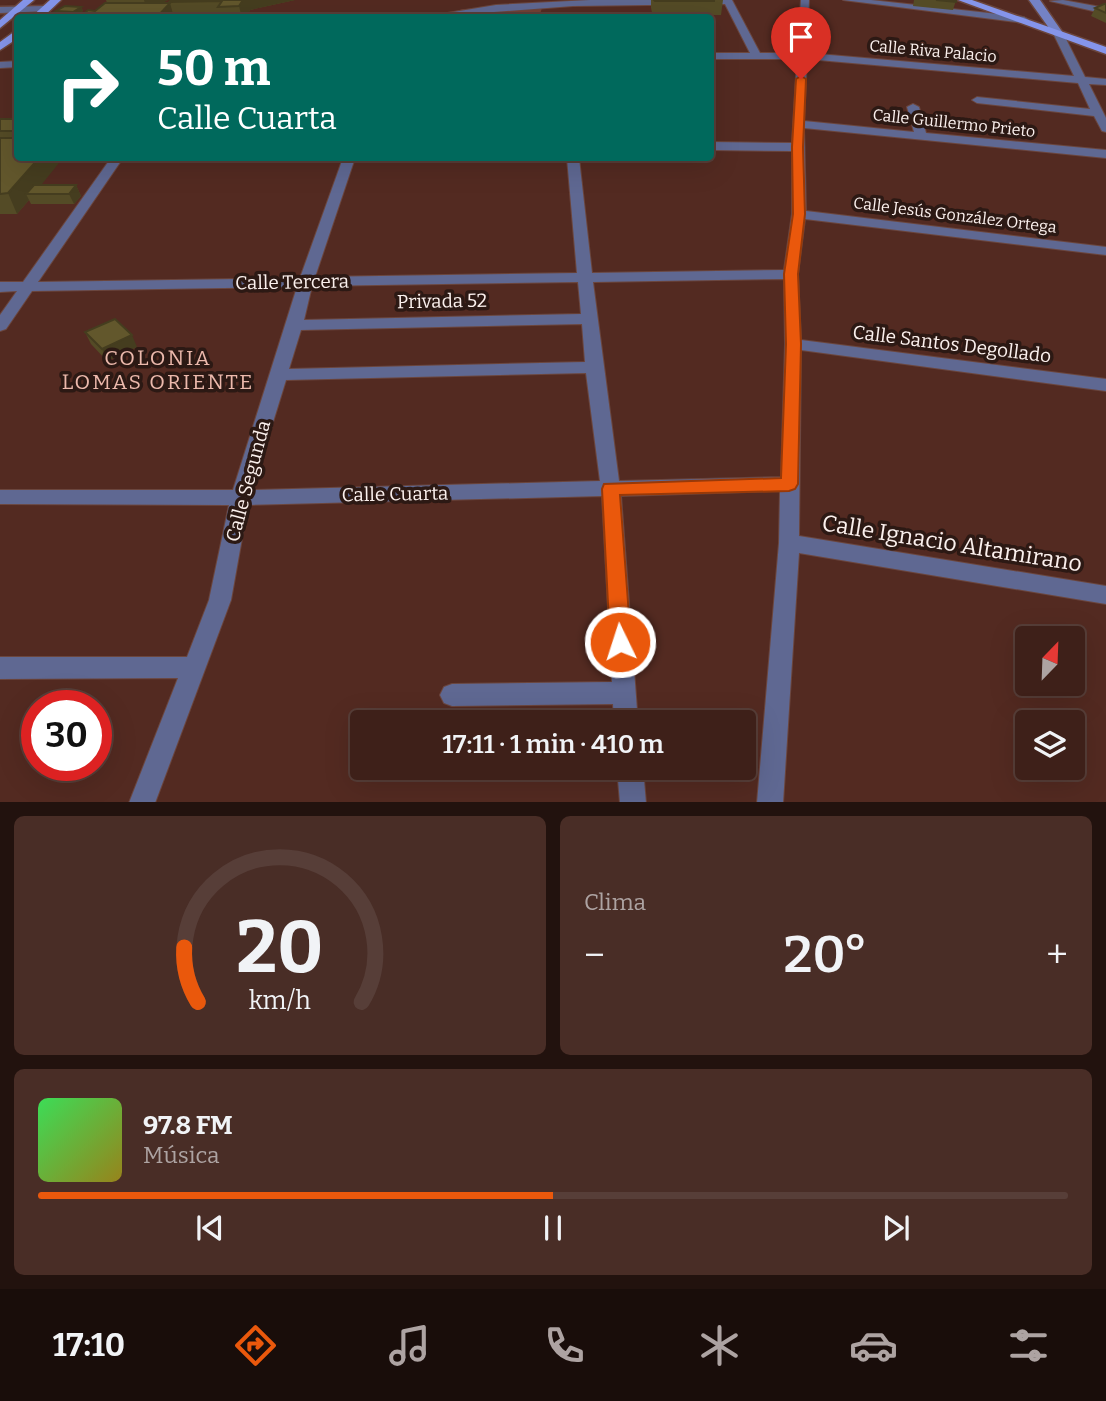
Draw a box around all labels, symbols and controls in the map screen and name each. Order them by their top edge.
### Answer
pin [771,7,831,79]
icon: arrive [782,18,820,56]
street label: Calle Riva Palacio [869,36,997,66]
text: 50 m [157,39,270,98]
icon: right [42,42,133,133]
text: Calle Cuarta [157,99,337,137]
street label: Calle Guillermo Prieto [872,105,1036,141]
street label: Calle Jesús González Ortega [852,193,1058,237]
street label: Calle Tercera [235,269,350,294]
street label: Privada 52 [397,289,487,313]
street label: Calle Santos Degollado [851,320,1053,368]
district label: COLONIA LOMAS ORIENTE [62,345,254,395]
street label: Calle Segunda [221,417,275,544]
street label: Calle Cuarta [341,482,449,506]
street label: Calle Ignacio Altamirano [820,509,1084,577]
position arrow [583,605,657,679]
north arrow [1015,626,1085,696]
map controls [1015,626,1085,780]
speed limit sign: 30 [21,690,112,781]
button: layers [1015,710,1085,780]
text: 17:11 · 1 min · 410 m [442,729,664,760]
text: Clima [584,888,646,916]
text: 20 [236,904,324,991]
text: 20° [783,923,868,986]
text: − [584,932,605,978]
text: + [1046,932,1068,978]
text: km/h [249,985,311,1015]
text: 97.8 FM [143,1110,233,1141]
text: Música [143,1141,220,1169]
icon: previous [191,1209,229,1247]
icon: pause [534,1209,572,1247]
icon: next [877,1209,915,1247]
icon: directions [231,1321,280,1370]
icon: music [385,1321,434,1370]
icon: phone [540,1321,589,1370]
icon: climate [695,1321,744,1370]
icon: car [849,1321,898,1370]
icon: filters [1004,1321,1053,1370]
text: 17:10 [53,1326,125,1364]

